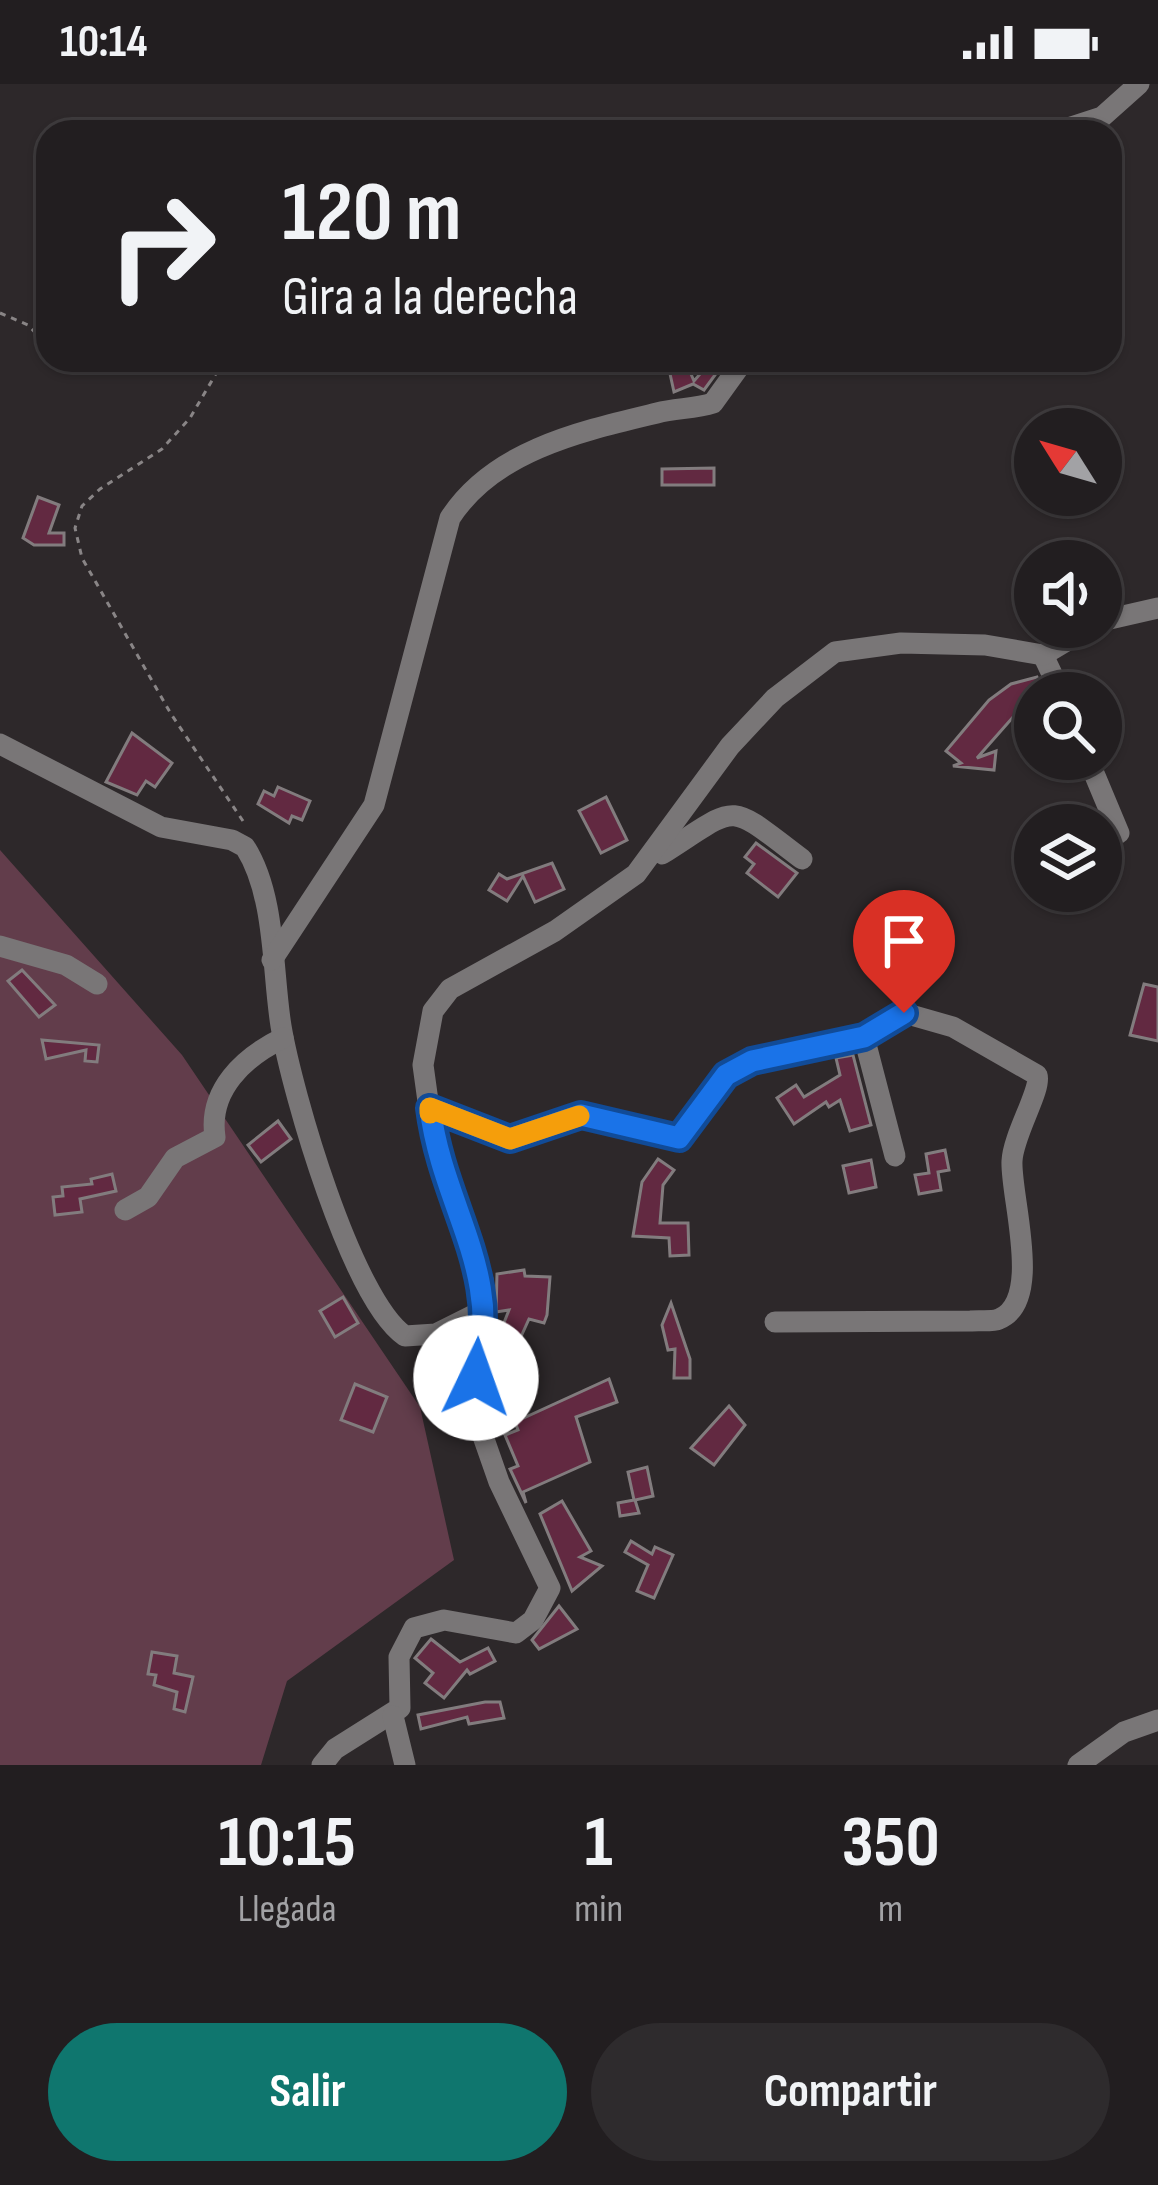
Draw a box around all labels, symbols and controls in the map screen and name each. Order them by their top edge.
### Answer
text: 10:14 [60,15,147,70]
text: 120 m [282,163,461,264]
icon: right [84,168,240,324]
text: Gira a la derecha [282,265,578,330]
north arrow [1014,408,1122,516]
map controls [1014,408,1122,912]
button: sound [1014,540,1122,648]
button: search [1014,672,1122,780]
button: layers [1014,804,1122,912]
pin [853,890,955,1013]
icon: arrive [871,908,937,974]
position arrow [413,1315,539,1441]
text: 10:15 [218,1800,356,1887]
text: 1 [585,1800,613,1887]
text: 350 [842,1800,940,1887]
text: Llegada [238,1886,336,1933]
text: min [574,1886,623,1933]
text: m [878,1886,903,1933]
button: Salir [48,2023,567,2161]
button: Compartir [591,2023,1110,2161]

